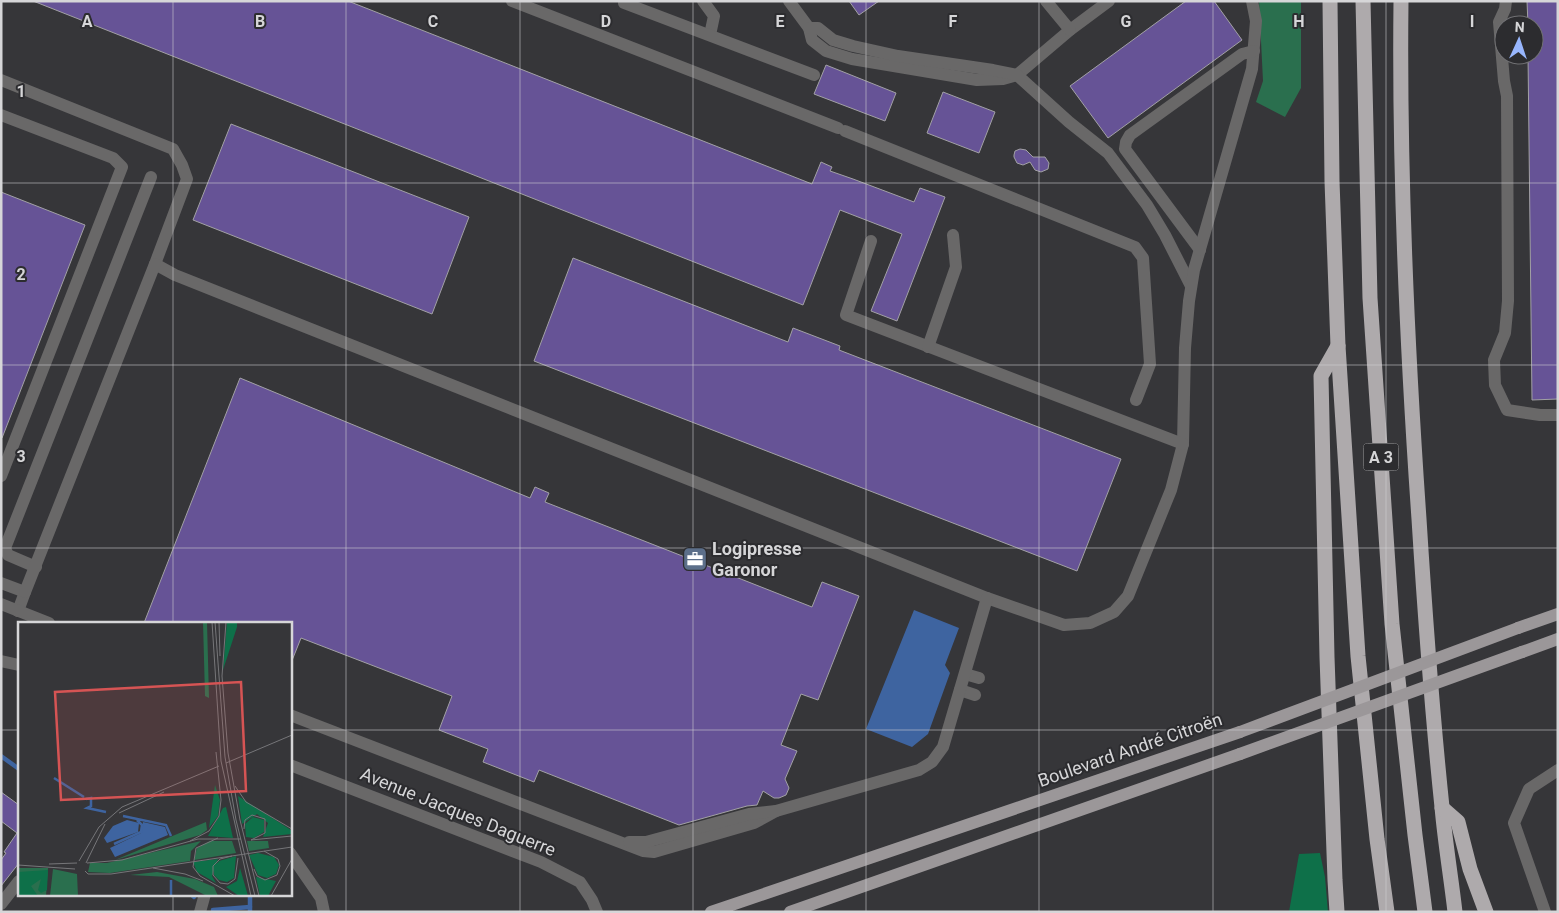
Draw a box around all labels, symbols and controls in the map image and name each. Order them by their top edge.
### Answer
text: A [82,12,93,31]
text: B [255,12,265,31]
text: C [428,12,438,31]
text: D [601,12,611,31]
text: E [776,12,785,31]
text: F [949,12,958,31]
text: G [1121,12,1132,31]
text: H [1293,12,1305,31]
text: I [1470,12,1474,31]
north arrow [1494,15,1544,65]
text: N [1514,19,1525,35]
text: 1 [16,82,26,101]
text: 2 [16,265,26,284]
road number: A 3 [1364,444,1398,471]
text: 3 [16,447,26,466]
place label: Logipresse Garonor [712,538,802,580]
office icon: Logipresse Garonor [682,546,708,572]
inset map [18,622,291,896]
street label: Boulevard André Citroën [1035,708,1225,791]
street label: Avenue Jacques Daguerre [358,763,559,860]

